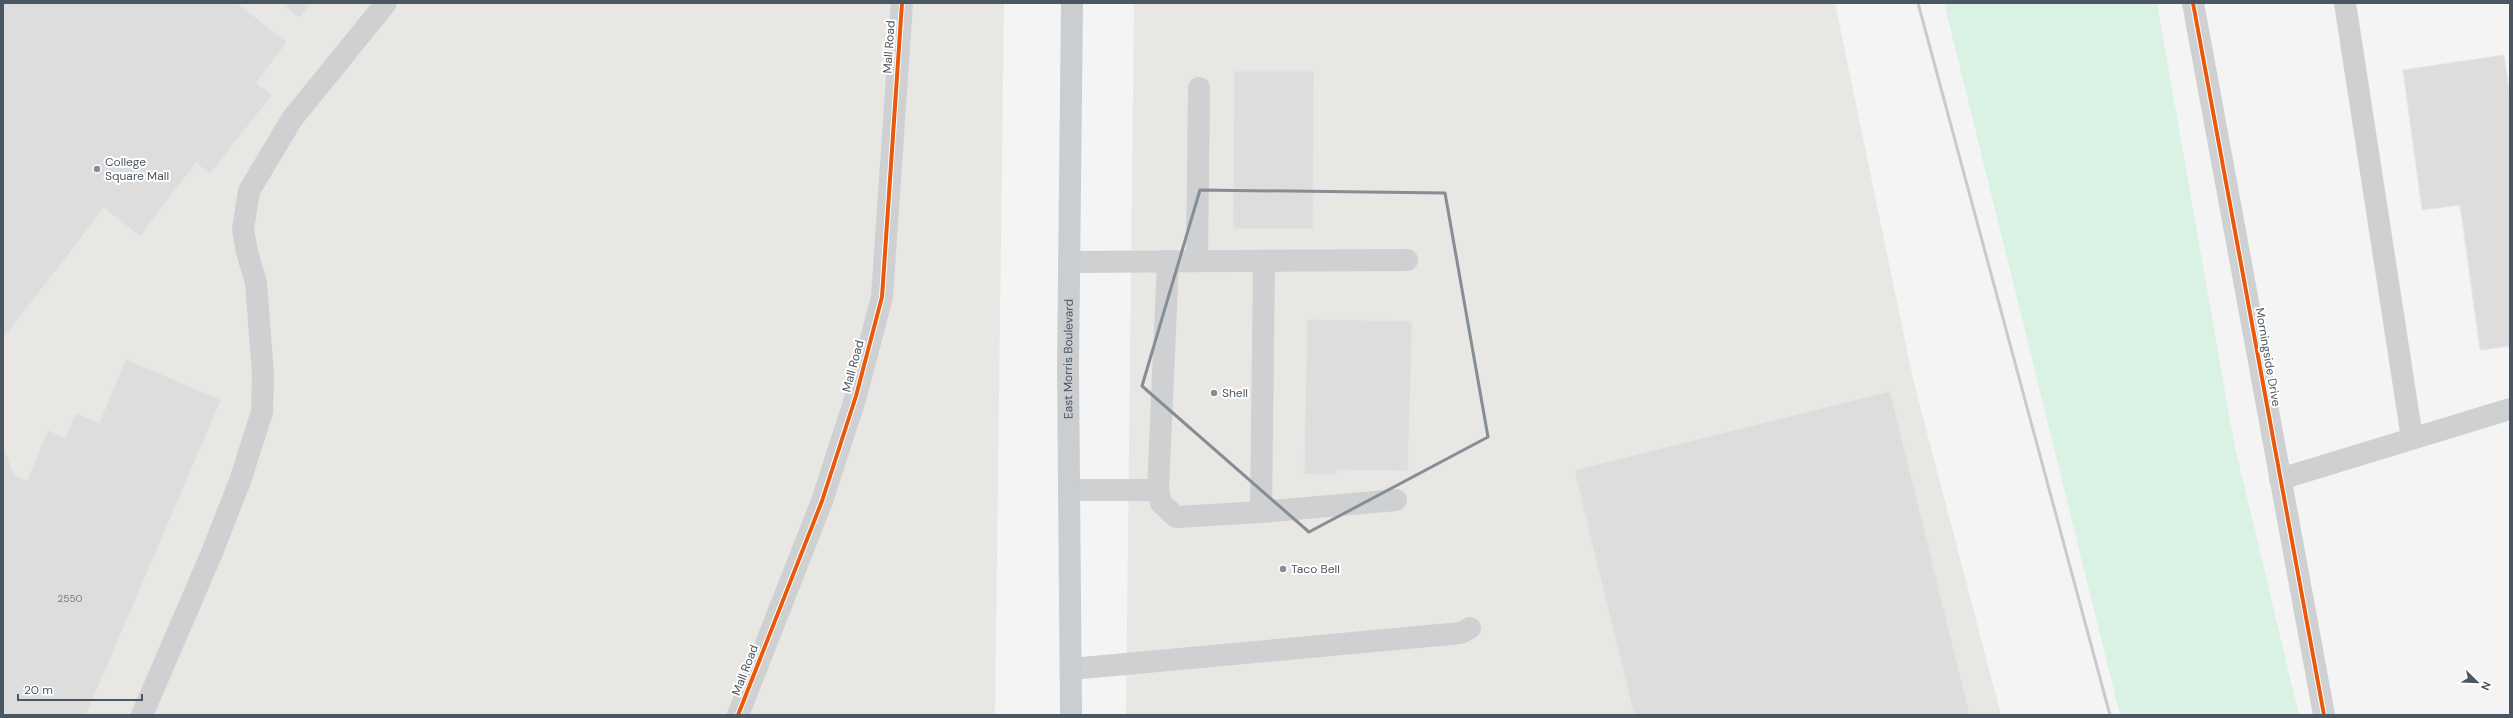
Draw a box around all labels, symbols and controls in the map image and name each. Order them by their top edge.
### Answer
street label: Mall Road [879,20,899,74]
place label: College Square Mall [105,154,169,184]
marker: College Square Mall [92,164,102,174]
street label: East Morris Boulevard [1060,299,1077,419]
street label: Morningside Drive [2251,306,2285,408]
street label: Mall Road [838,338,868,394]
place label: Shell [1222,385,1248,401]
marker: Shell [1209,388,1219,398]
place label: Taco Bell [1291,561,1340,577]
marker: Taco Bell [1278,564,1288,574]
house number: 2550 [58,592,83,605]
street label: Mall Road [728,642,762,698]
north arrow [2457,662,2497,702]
scale bar [18,676,142,702]
text: N [2478,679,2494,692]
text: 20 m [24,682,53,698]

